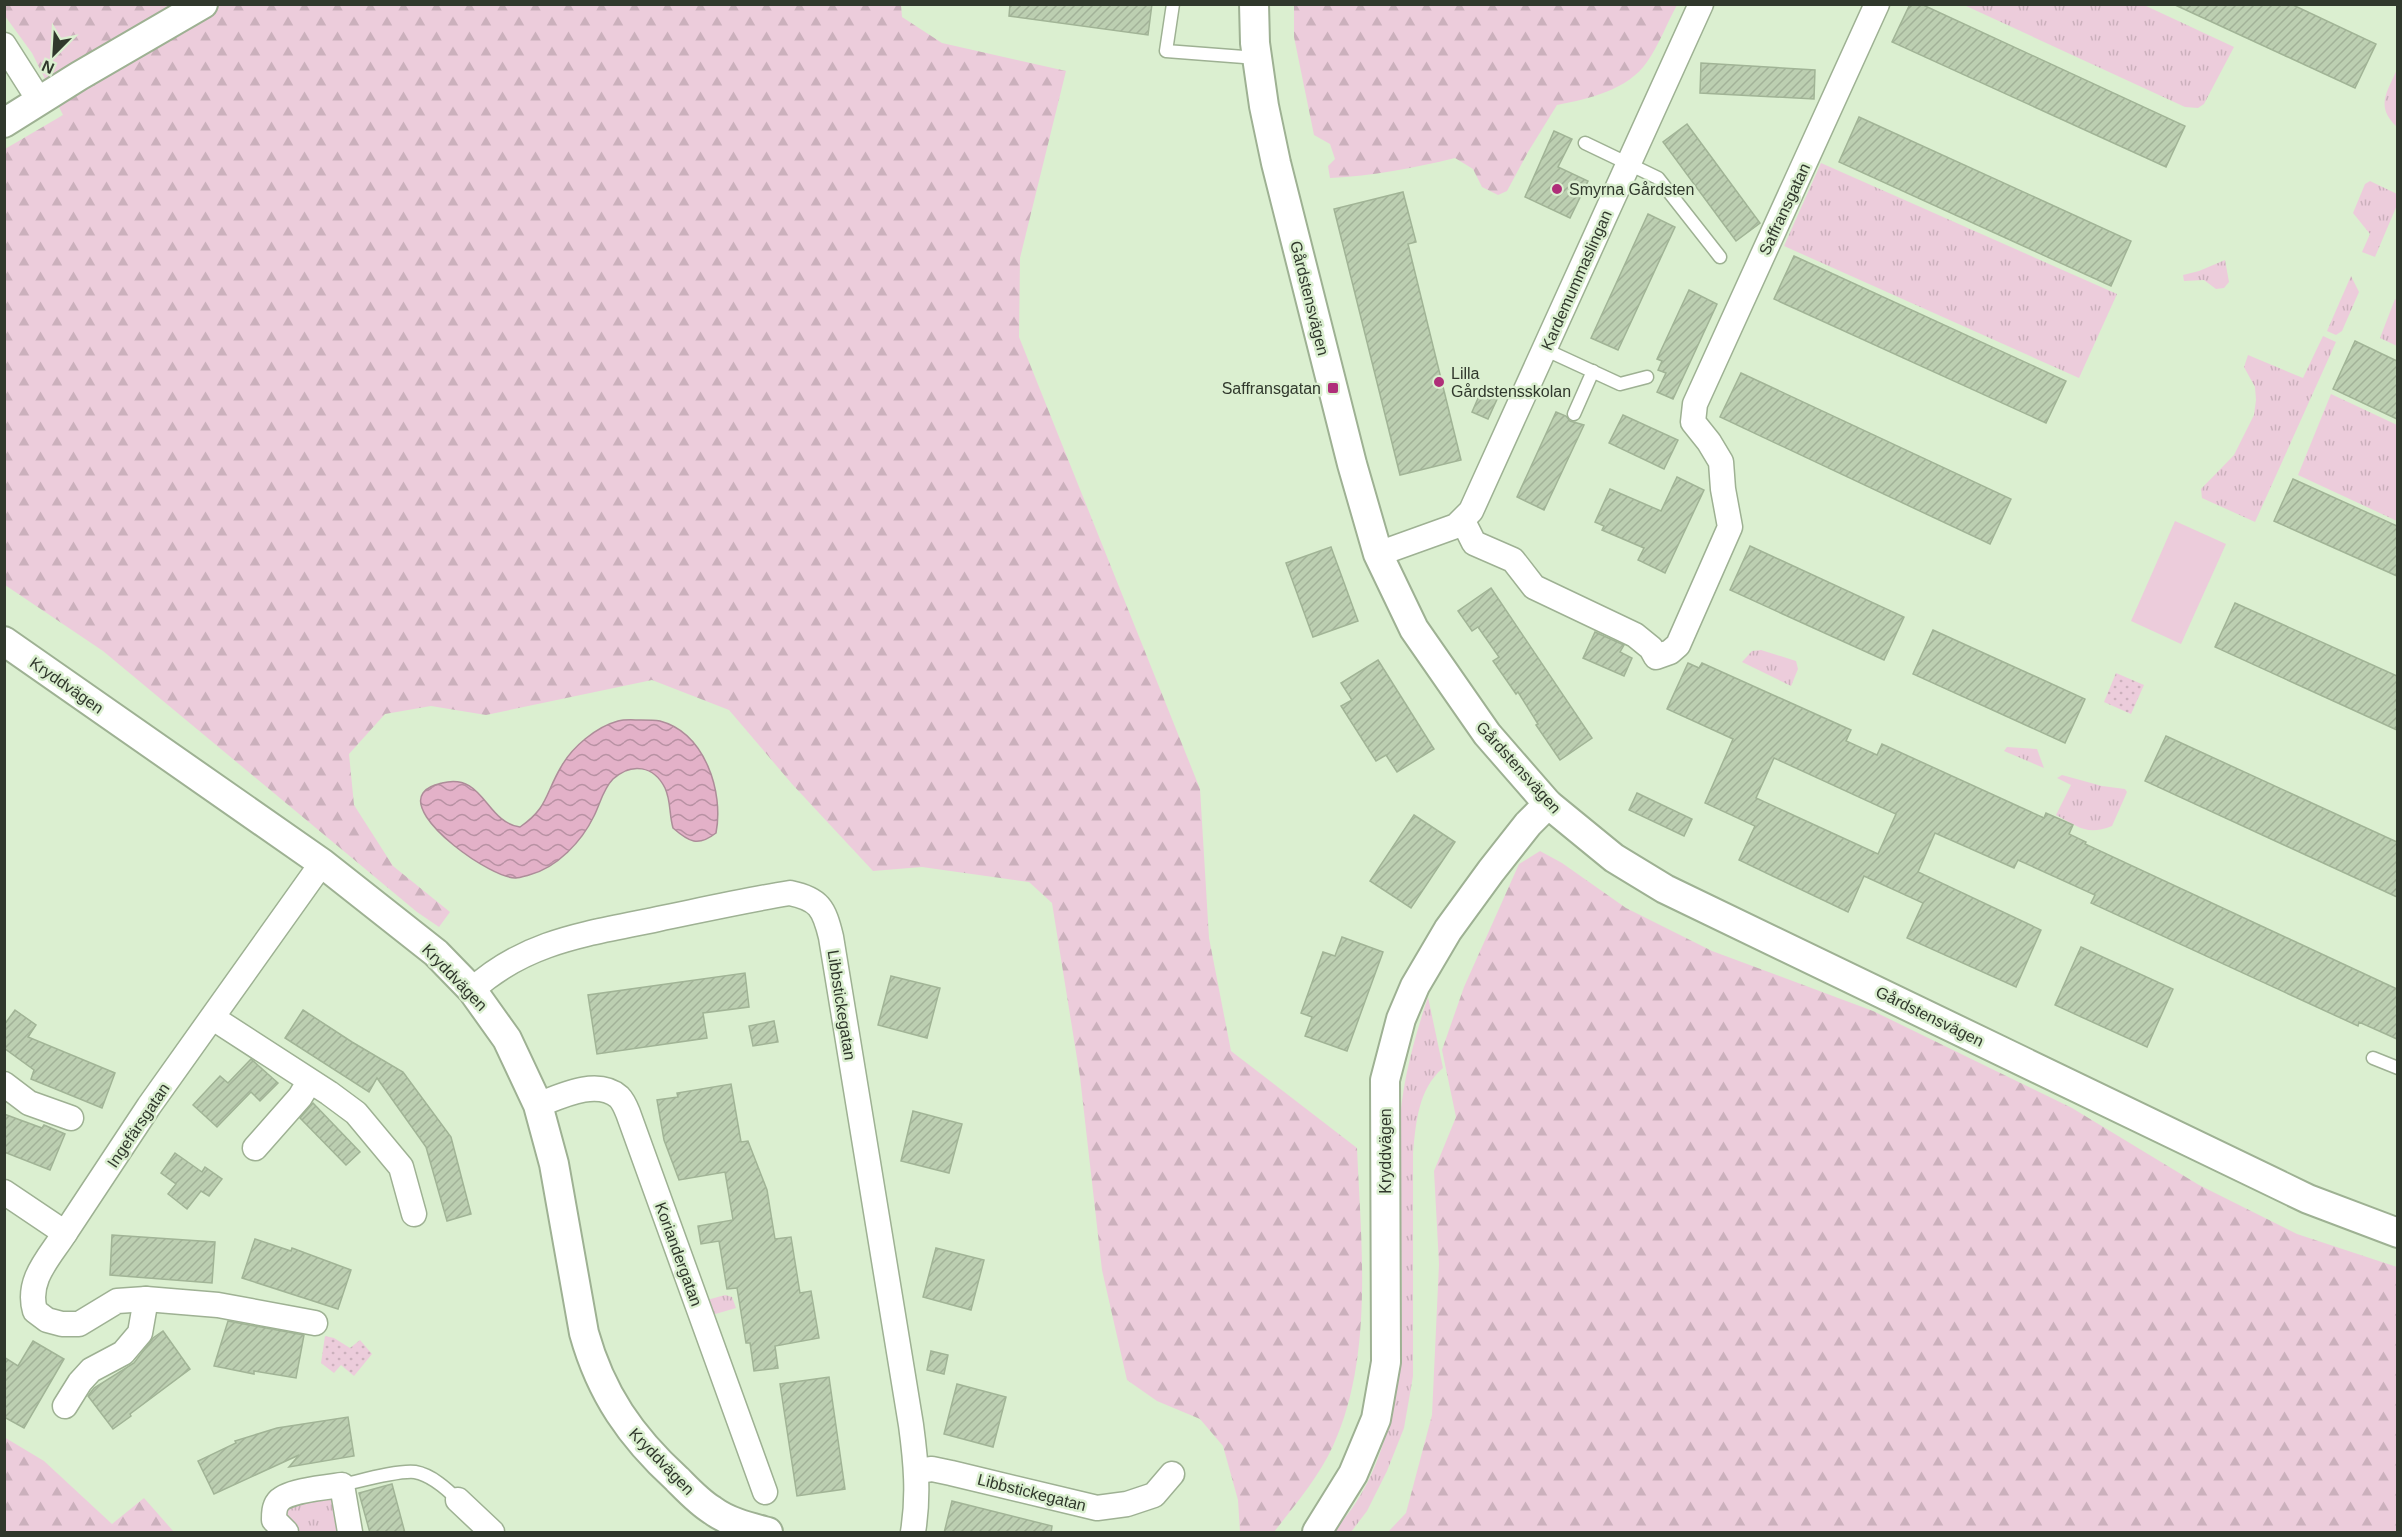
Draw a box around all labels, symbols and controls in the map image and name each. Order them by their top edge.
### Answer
north arrow [24,24,84,84]
text: N [39,57,57,77]
street label: Saffransgatan [1756,161,1813,258]
place label: Smyrna Gårdsten [1569,181,1694,198]
marker: Smyrna Gårdsten [1550,182,1564,196]
street label: Kardemummaslingan [1538,208,1615,353]
street label: Gårdstensvägen [1287,239,1332,357]
place label: Lilla Gårdstensskolan [1451,365,1571,400]
marker: Lilla Gårdstensskolan [1432,375,1446,389]
place label: Saffransgatan [1222,380,1321,397]
marker: Saffransgatan [1326,381,1340,395]
street label: Kryddvägen [27,654,107,717]
street label: Gårdstensvägen [1473,718,1564,817]
street label: Kryddvägen [419,941,490,1014]
street label: Libbstickegatan [824,949,859,1061]
street label: Gårdstensvägen [1873,983,1986,1050]
street label: Ingefärsgatan [104,1080,173,1171]
street label: Kryddvägen [1377,1108,1394,1194]
street label: Koriandergatan [652,1200,705,1308]
street label: Kryddvägen [626,1425,697,1498]
street label: Libbstickegatan [976,1471,1088,1514]

